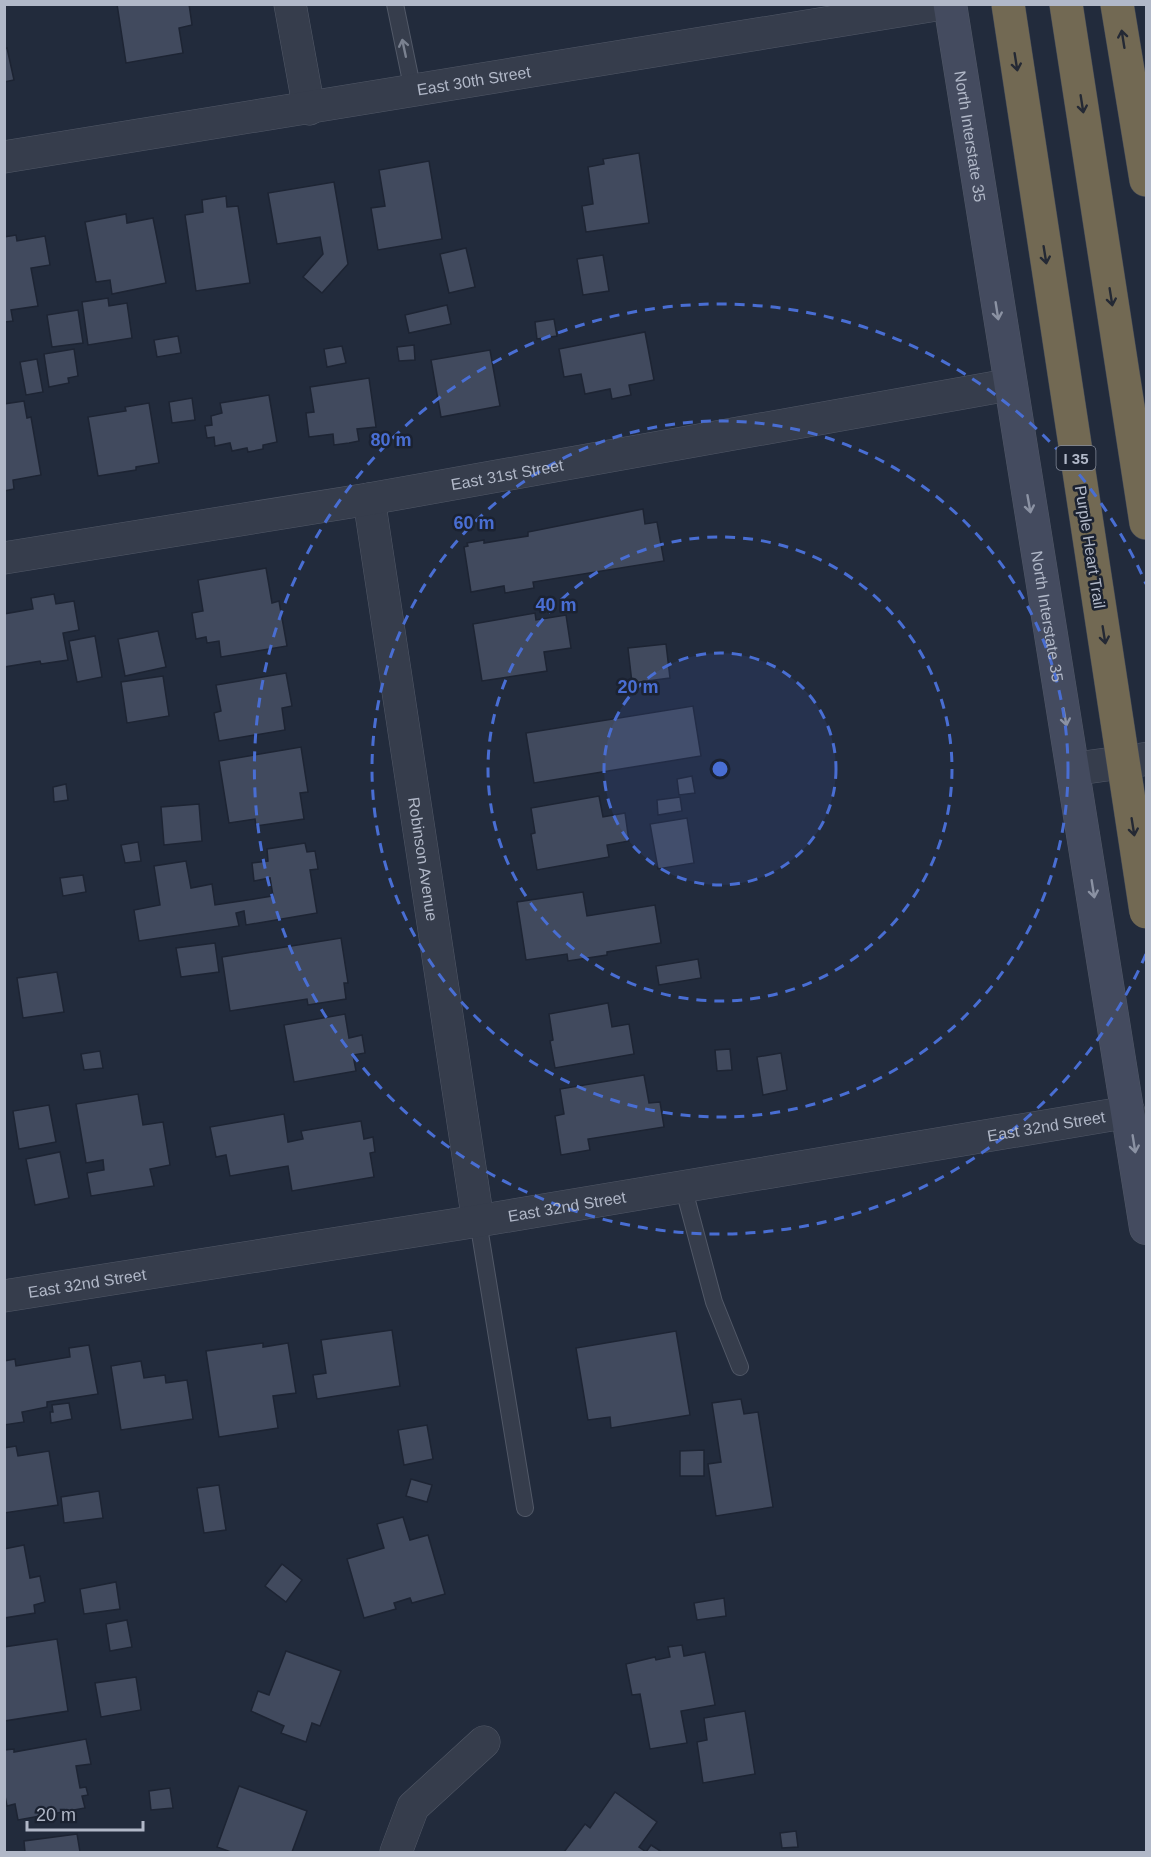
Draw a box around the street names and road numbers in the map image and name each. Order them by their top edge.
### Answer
street label: East 30th Street [416,63,532,98]
street label: North Interstate 35 [952,70,989,203]
road number: I 35 [1056,446,1096,470]
street label: East 31st Street [450,456,565,493]
street label: Purple Heart Trail [1072,484,1108,610]
street label: North Interstate 35 [1029,549,1067,683]
street label: Robinson Avenue [406,796,441,922]
street label: East 32nd Street [986,1108,1107,1144]
street label: East 32nd Street [507,1188,628,1224]
street label: East 32nd Street [27,1265,148,1301]

